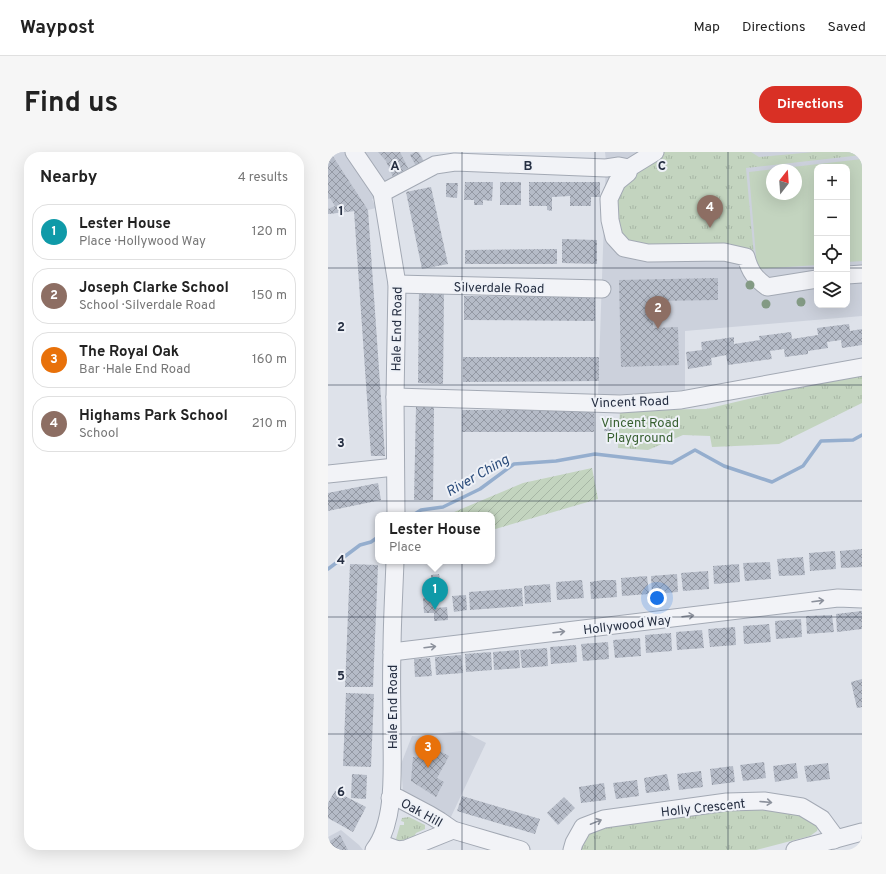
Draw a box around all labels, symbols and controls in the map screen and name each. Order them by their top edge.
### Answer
text: Waypost [20,16,95,40]
text: Map [694,19,720,36]
text: Directions [742,19,806,36]
text: Saved [828,19,866,36]
text: Find us [24,86,118,122]
button: Directions [759,86,862,123]
text: A [390,159,400,175]
text: B [524,159,533,175]
text: C [658,159,666,175]
north arrow [766,164,802,200]
map controls [814,164,850,308]
button: + [814,164,850,200]
text: Nearby [40,167,97,189]
text: 4 results [238,170,288,186]
pin: 4 [697,195,723,228]
button: − [814,200,850,236]
text: 1 [338,204,344,220]
text: Lester House [79,215,171,234]
text: 1 [51,224,57,240]
text: 120 m [252,224,287,240]
text: Place · Hollywood Way [79,234,206,250]
button: locate [814,236,850,272]
button: layers [814,272,850,308]
text: Joseph Clarke School [79,279,229,298]
street label: Silverdale Road [454,280,544,298]
street label: Hale End Road [389,287,407,372]
text: 2 [50,288,58,304]
text: 150 m [252,288,287,304]
pin: 2 [645,296,671,329]
text: School · Silverdale Road [79,298,215,314]
text: 2 [337,320,345,336]
text: The Royal Oak [79,343,179,362]
text: 3 [50,352,58,368]
text: 160 m [252,352,287,368]
text: Bar · Hale End Road [79,362,191,378]
street label: Vincent Road [591,394,669,412]
text: Highams Park School [79,407,228,426]
text: 4 [50,416,58,432]
text: 210 m [252,416,287,432]
park label: Vincent Road Playground [601,416,679,447]
text: School [79,426,119,442]
text: 3 [337,436,345,452]
water label: River Ching [443,451,513,501]
popup [375,512,495,564]
text: Lester House [389,521,481,540]
text: Place [389,540,421,556]
text: 4 [337,553,345,569]
pin: 1 [422,577,448,610]
your location [647,588,667,608]
one-way arrow [811,597,824,605]
street label: Hollywood Way [582,613,672,639]
one-way arrow [682,613,695,620]
one-way arrow [552,628,565,636]
one-way arrow [423,643,436,651]
street label: Hale End Road [386,665,402,749]
text: 5 [337,669,345,685]
pin: 3 [415,735,441,768]
text: 6 [337,785,345,801]
street label: Oak Hill [397,796,445,832]
street label: Holly Crescent [660,797,746,821]
one-way arrow [759,798,772,806]
one-way arrow [589,817,601,825]

